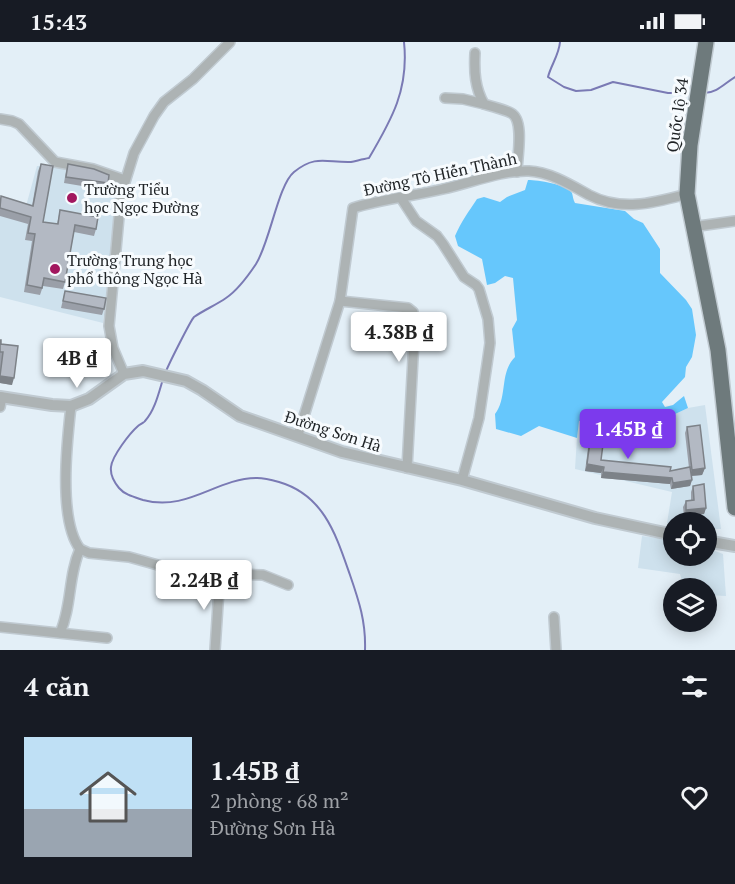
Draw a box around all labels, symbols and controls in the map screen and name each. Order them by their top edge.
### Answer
text: 15:43 [30,7,87,36]
street label: Quốc lộ 34 [661,76,693,154]
street label: Đường Tô Hiến Thành [361,147,519,201]
place label: Trường Tiểu học Ngọc Đường [84,178,199,218]
marker: Trường Tiểu học Ngọc Đường [65,191,79,205]
place label: Trường Trung học phổ thông Ngọc Hà [67,249,203,289]
marker: Trường Trung học phổ thông Ngọc Hà [48,262,62,276]
pin: 4.38B ₫ [344,312,454,363]
text: 4.38B ₫ [365,318,433,345]
pin: 4B ₫ [41,338,113,389]
text: 4B ₫ [57,344,97,371]
street label: Đường Sơn Hà [282,405,384,457]
pin: 1.45B ₫ [573,409,683,460]
text: 1.45B ₫ [594,415,662,442]
map controls [663,512,717,632]
button: locate [663,512,717,566]
pin: 2.24B ₫ [149,560,259,611]
text: 2.24B ₫ [170,566,238,593]
button: layers [663,578,717,632]
text: 4 căn [24,669,90,703]
icon: filters [678,670,711,703]
text: 1.45B ₫ [210,753,299,787]
icon: home [72,761,144,833]
icon: heart [678,781,711,814]
text: 2 phòng · 68 m² [210,787,349,814]
text: Đường Sơn Hà [210,814,336,841]

